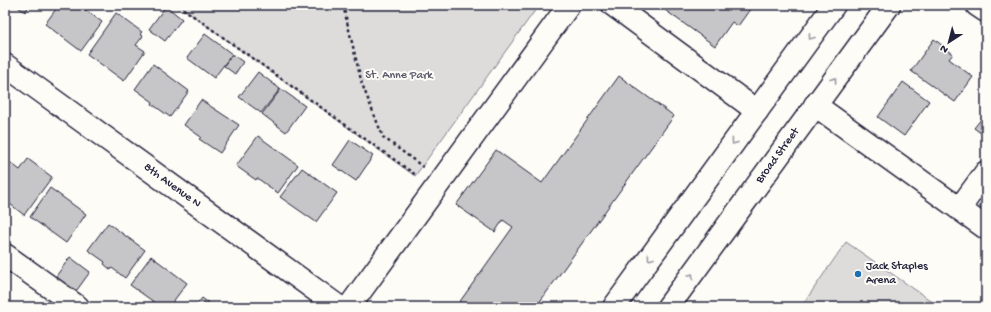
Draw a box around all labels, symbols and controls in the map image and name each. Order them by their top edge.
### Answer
north arrow [929,22,969,62]
one-way arrow [809,32,816,39]
text: N [938,42,951,55]
park label: St. Anne Park [365,69,434,83]
one-way arrow [829,77,837,84]
street label: Broad Street [753,125,803,187]
one-way arrow [732,137,739,144]
street label: 8th Avenue N [141,160,204,212]
one-way arrow [647,254,655,261]
place label: Jack Staples Arena [866,260,928,288]
marker: Jack Staples Arena [853,269,863,279]
one-way arrow [686,273,693,280]

